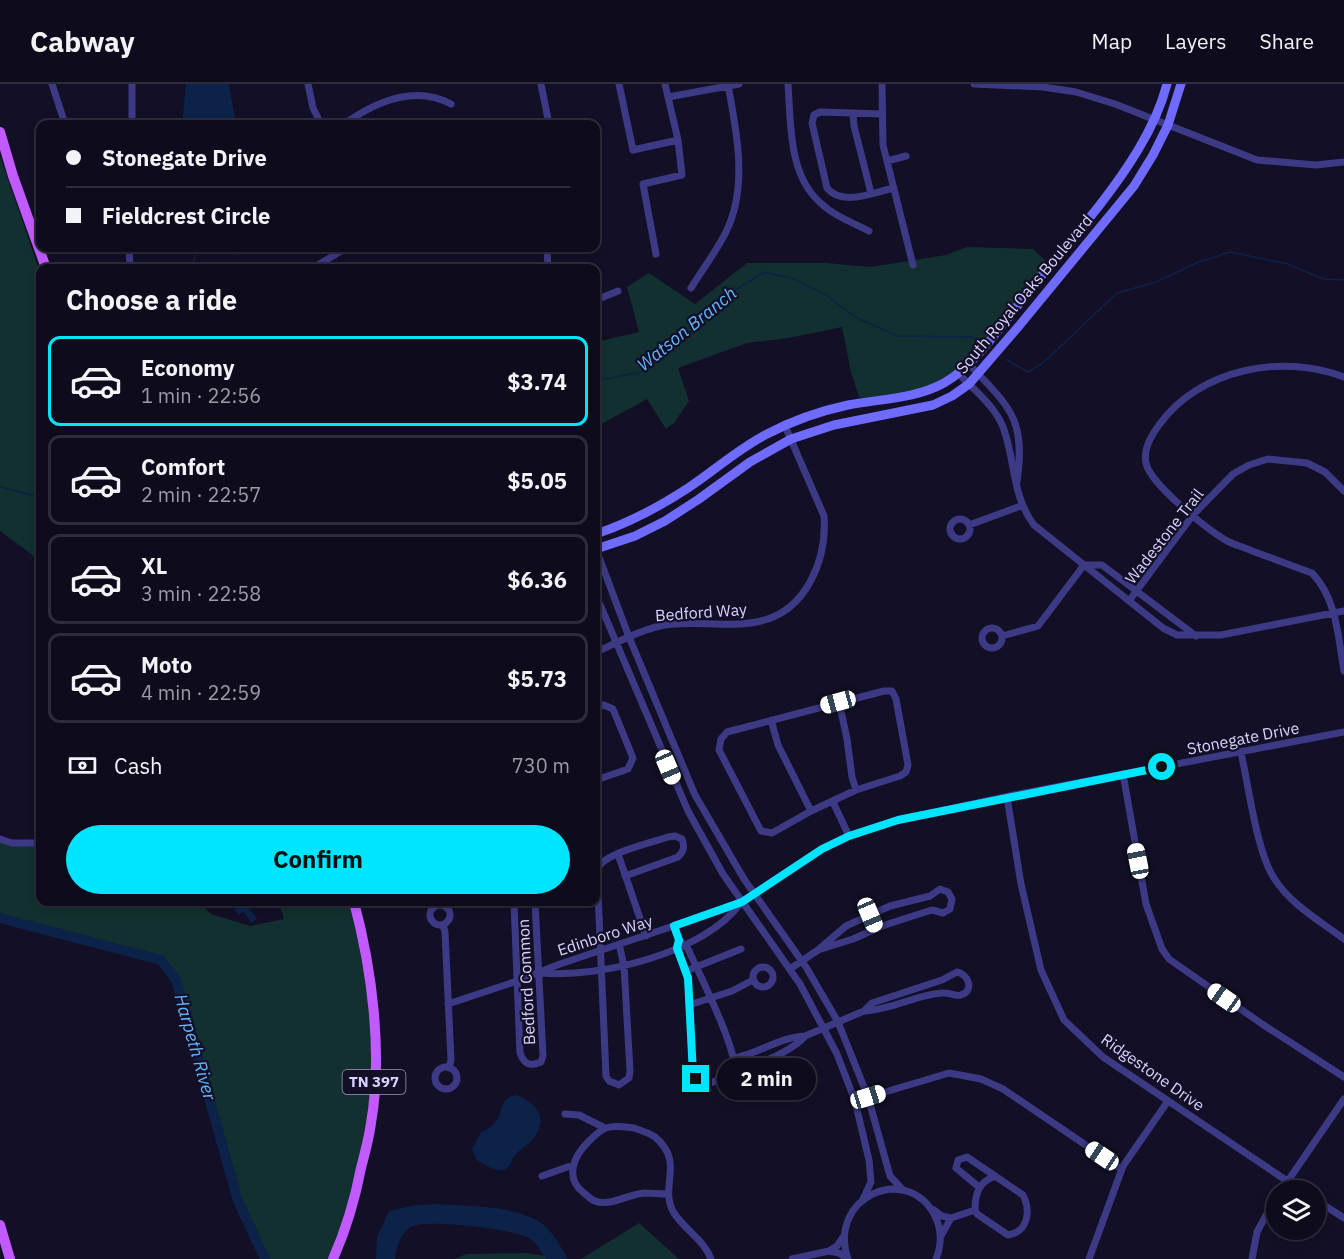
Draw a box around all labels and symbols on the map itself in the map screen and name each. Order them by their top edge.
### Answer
street label: South Royal Oaks Boulevard [952,210,1096,378]
water label: Watson Branch [632,281,741,376]
street label: Wadestone Trail [1121,484,1207,588]
street label: Bedford Way [654,599,748,625]
car [818,689,858,715]
street label: Stonegate Drive [1185,717,1301,759]
car [653,747,683,787]
route start [1148,753,1175,780]
car [1126,842,1150,880]
car [855,895,885,935]
street label: Edinboro Way [555,910,655,960]
street label: Bedford Common [513,918,539,1046]
car [1204,980,1244,1016]
water label: Harpeth River [169,991,222,1103]
street label: Ridgestone Drive [1097,1029,1209,1115]
callout: 2 min [717,1058,816,1100]
route end [682,1065,709,1092]
road number: TN 397 [342,1070,406,1094]
car [848,1083,888,1111]
car [1082,1138,1122,1174]

